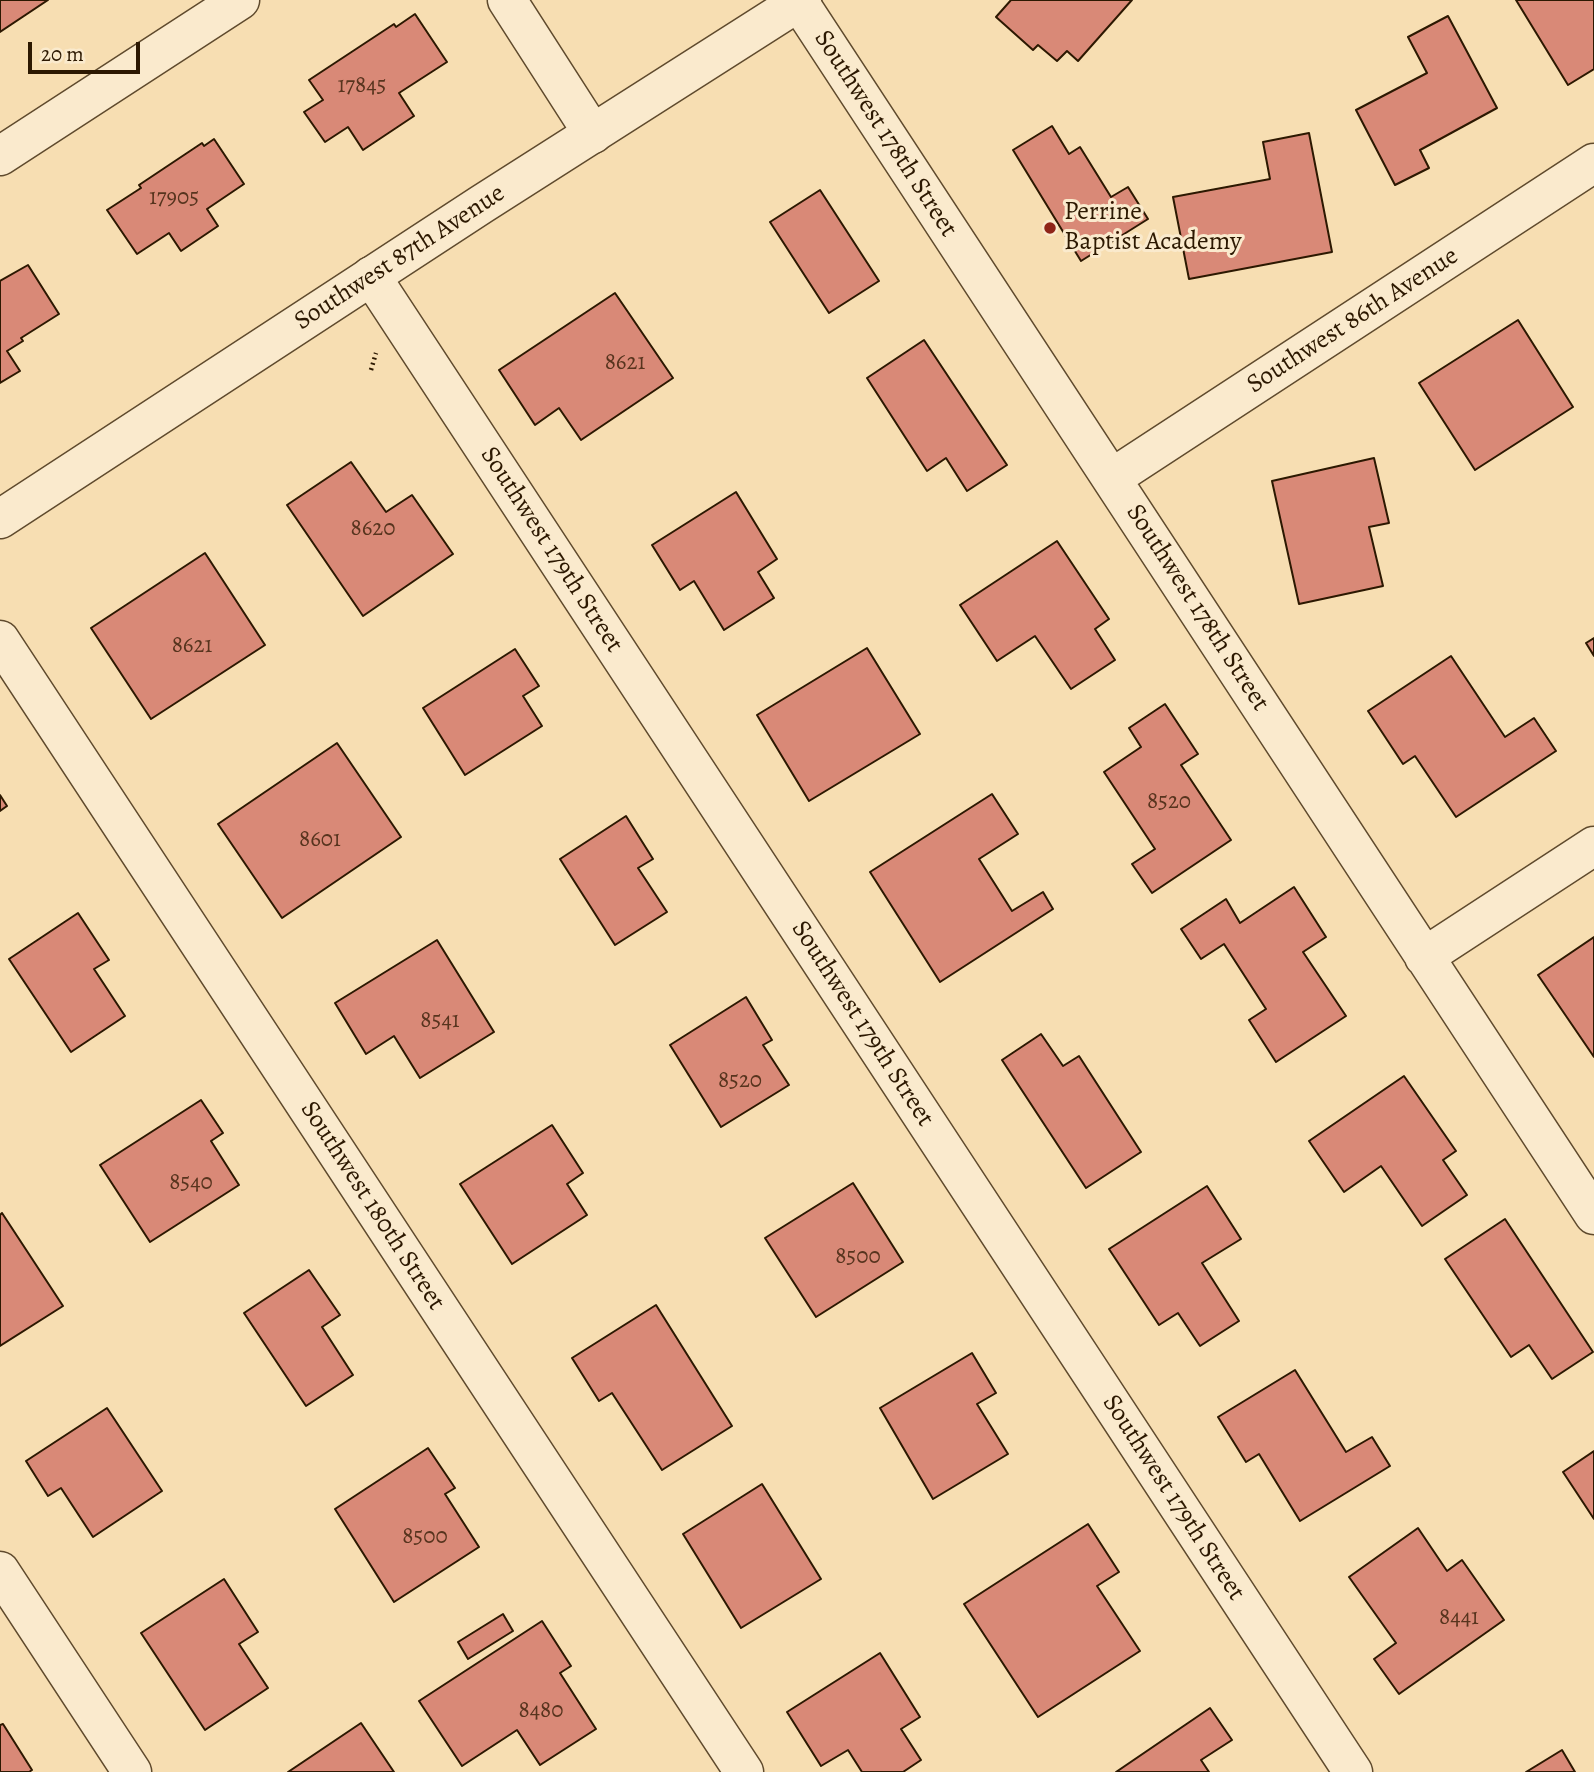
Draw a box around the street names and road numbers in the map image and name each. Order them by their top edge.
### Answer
street label: Southwest 178th Street [807,25,963,243]
street label: Southwest 87th Avenue [289,178,511,338]
street label: Southwest 86th Avenue [1241,241,1465,401]
street label: Southwest 179th Street [473,441,629,659]
street label: Southwest 178th Street [1119,499,1275,717]
street label: Southwest 179th Street [784,915,940,1133]
street label: Southwest 180th Street [293,1096,451,1316]
street label: Southwest 179th Street [1095,1389,1251,1607]

